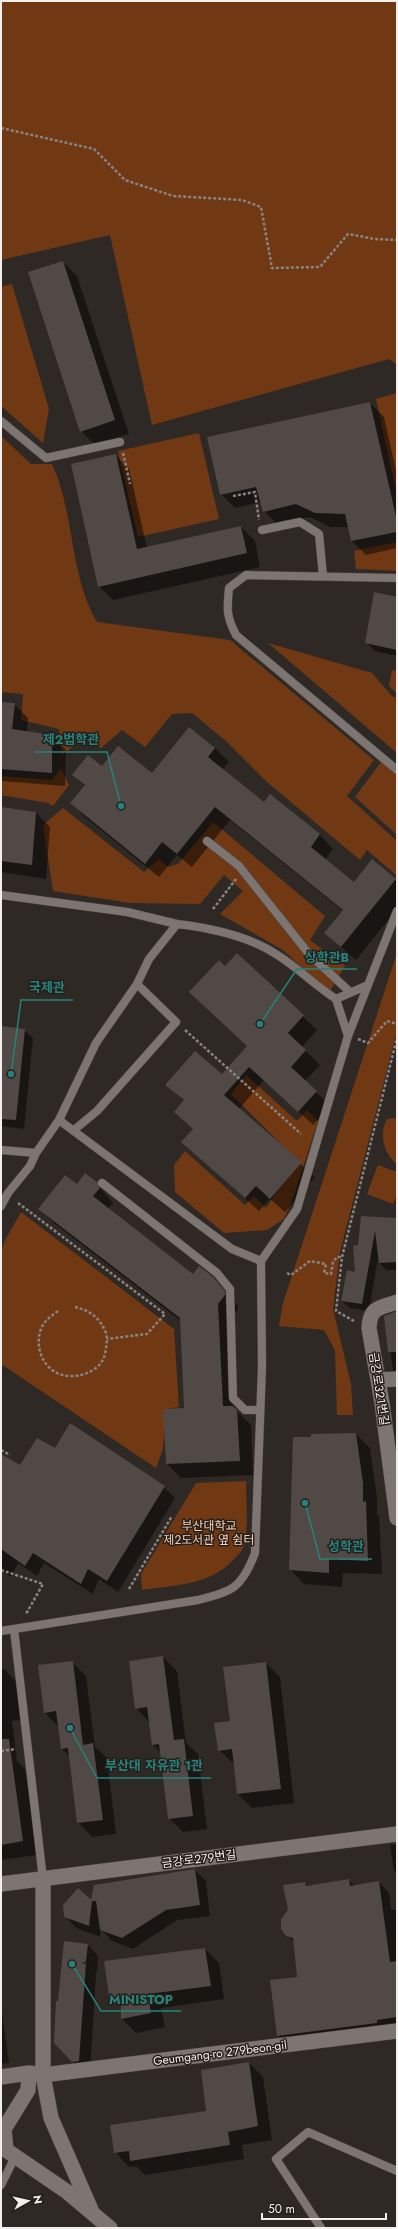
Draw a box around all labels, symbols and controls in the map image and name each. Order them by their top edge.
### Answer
callout: 제2법학관 [35,727,107,752]
text: 제2법학관 [43,730,99,749]
callout: 상학관B [297,944,357,969]
text: 상학관B [305,948,350,967]
callout: 국제관 [21,975,73,1000]
text: 국제관 [29,978,65,997]
street label: 금강로321번길 [364,1351,394,1427]
park label: 부산대학교 제2도서관 옆 쉼터 [163,1517,255,1549]
callout: 성학관 [320,1534,372,1559]
text: 성학관 [328,1537,364,1556]
callout: 부산대 자유관 1관 [97,1753,211,1778]
text: 부산대 자유관 1관 [105,1756,203,1775]
street label: 금강로279번길 [161,1845,237,1873]
callout: MINISTOP [101,1986,181,2011]
text: MINISTOP [109,1990,173,2009]
street label: Geumgang-ro 279beon-gil [152,2036,288,2070]
north arrow [8,2181,48,2221]
text: N [29,2194,46,2205]
scale bar [262,2195,386,2221]
text: 50 m [268,2200,295,2218]

